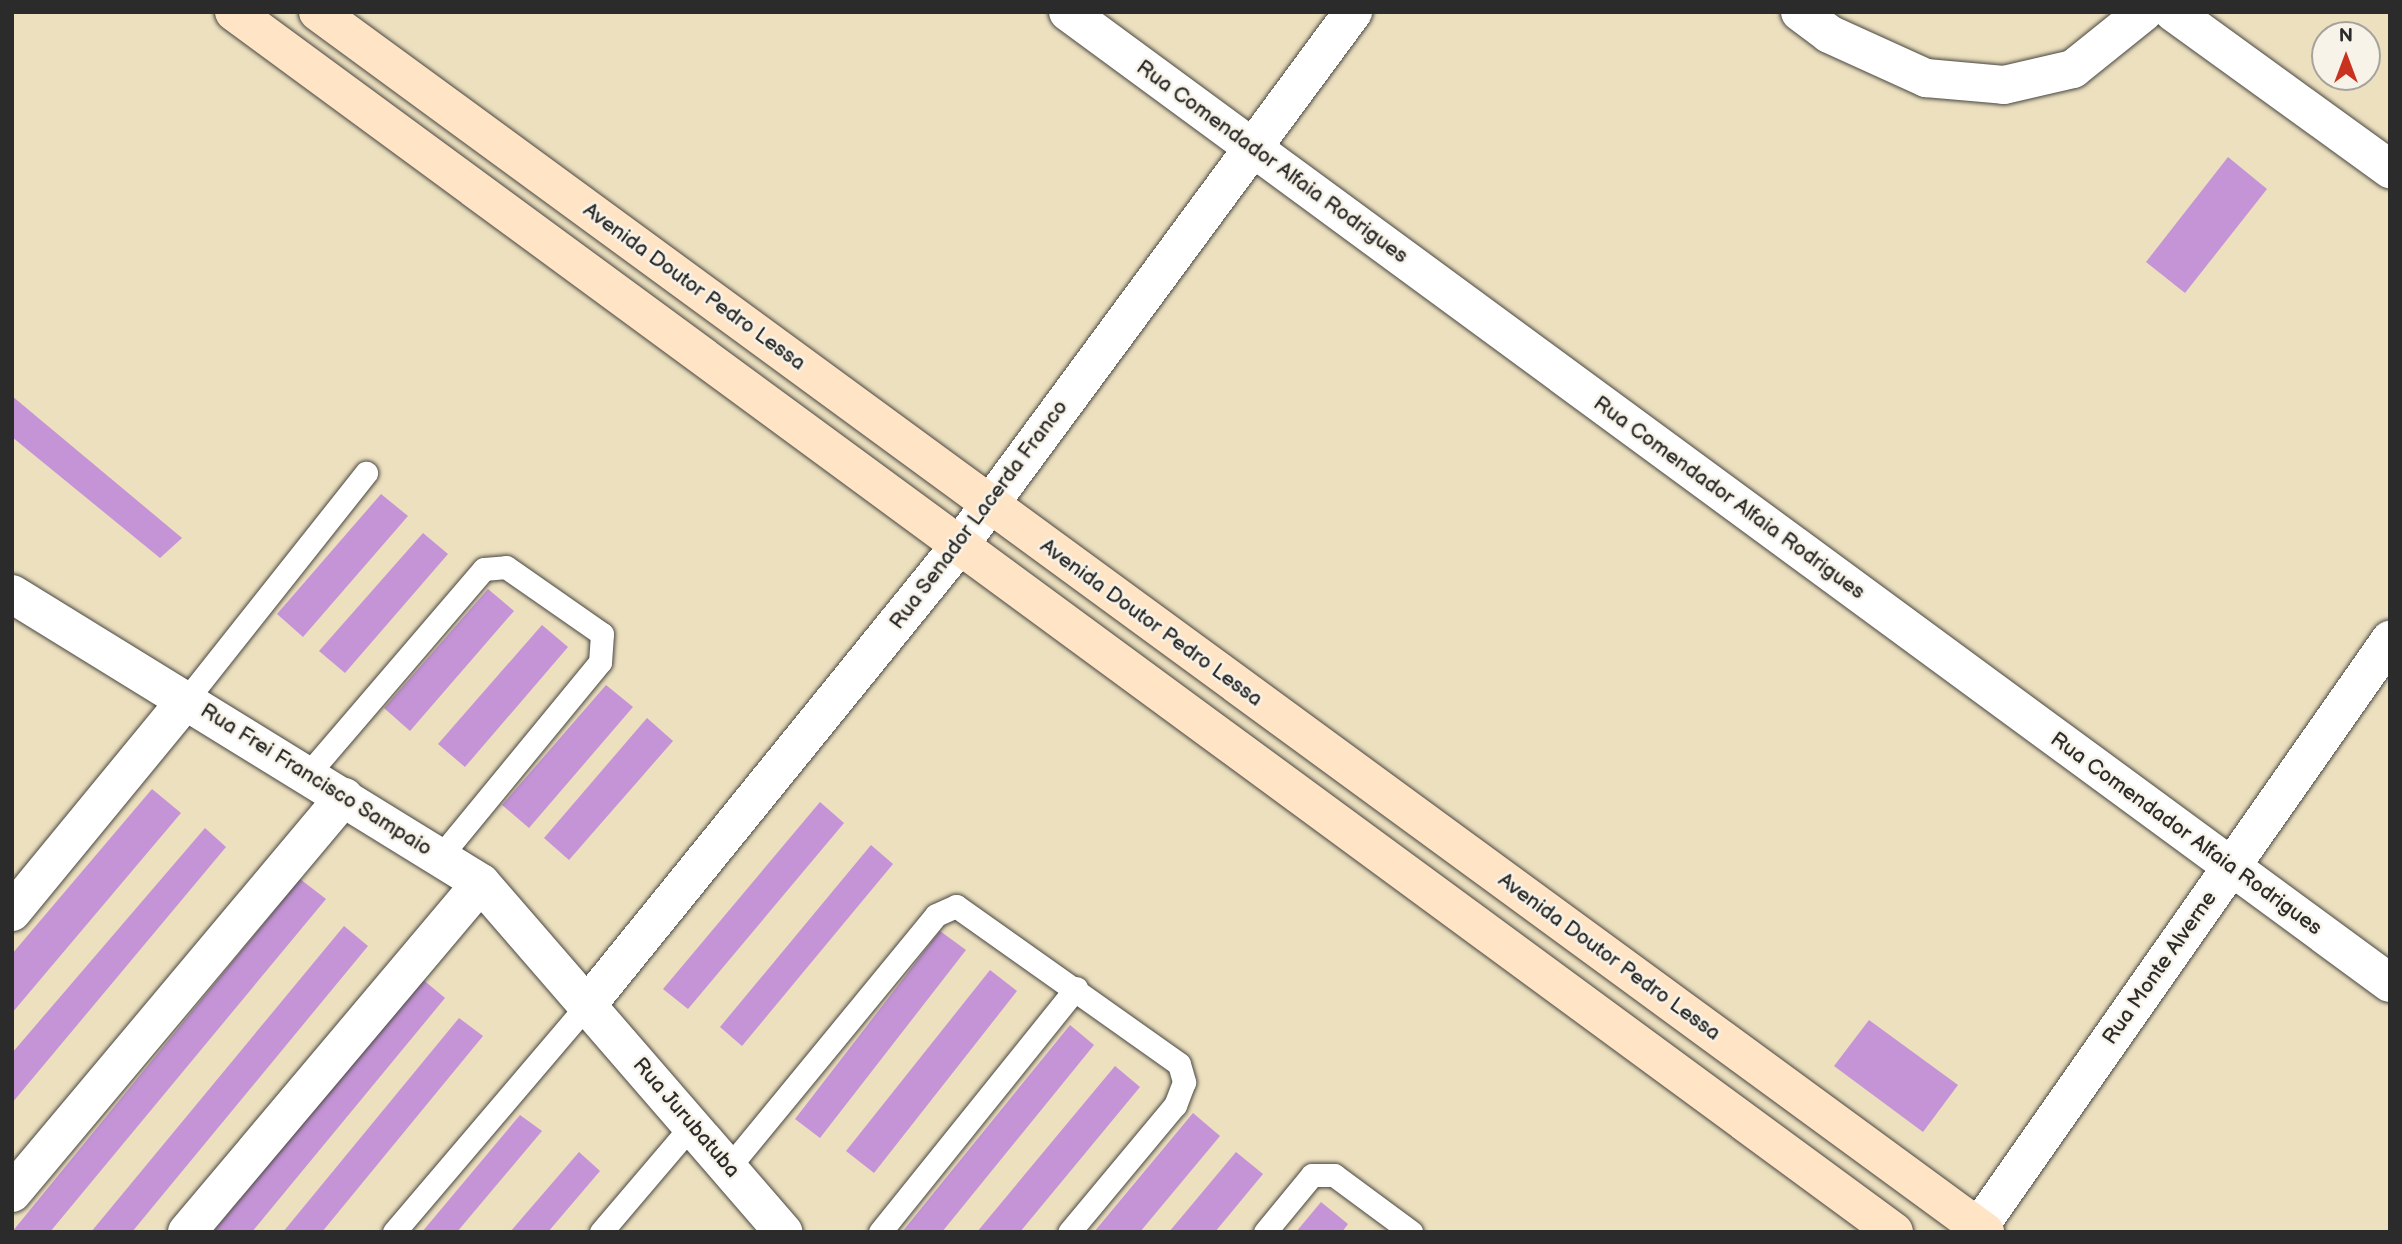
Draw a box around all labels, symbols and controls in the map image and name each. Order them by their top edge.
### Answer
north arrow [2311,21,2381,91]
text: N [2339,25,2353,48]
street label: Rua Comendador Alfaia Rodrigues [1131,55,1413,269]
street label: Avenida Doutor Pedro Lessa [578,198,810,376]
street label: Rua Comendador Alfaia Rodrigues [1588,391,1870,605]
street label: Rua Senador Lacerda Franco [885,395,1073,635]
street label: Avenida Doutor Pedro Lessa [1035,534,1267,712]
street label: Rua Frei Francisco Sampaio [196,698,436,862]
street label: Rua Comendador Alfaia Rodrigues [2045,727,2327,941]
street label: Avenida Doutor Pedro Lessa [1493,868,1725,1046]
street label: Rua Monte Alverne [2098,886,2222,1050]
street label: Rua Jurubatuba [627,1053,745,1183]

